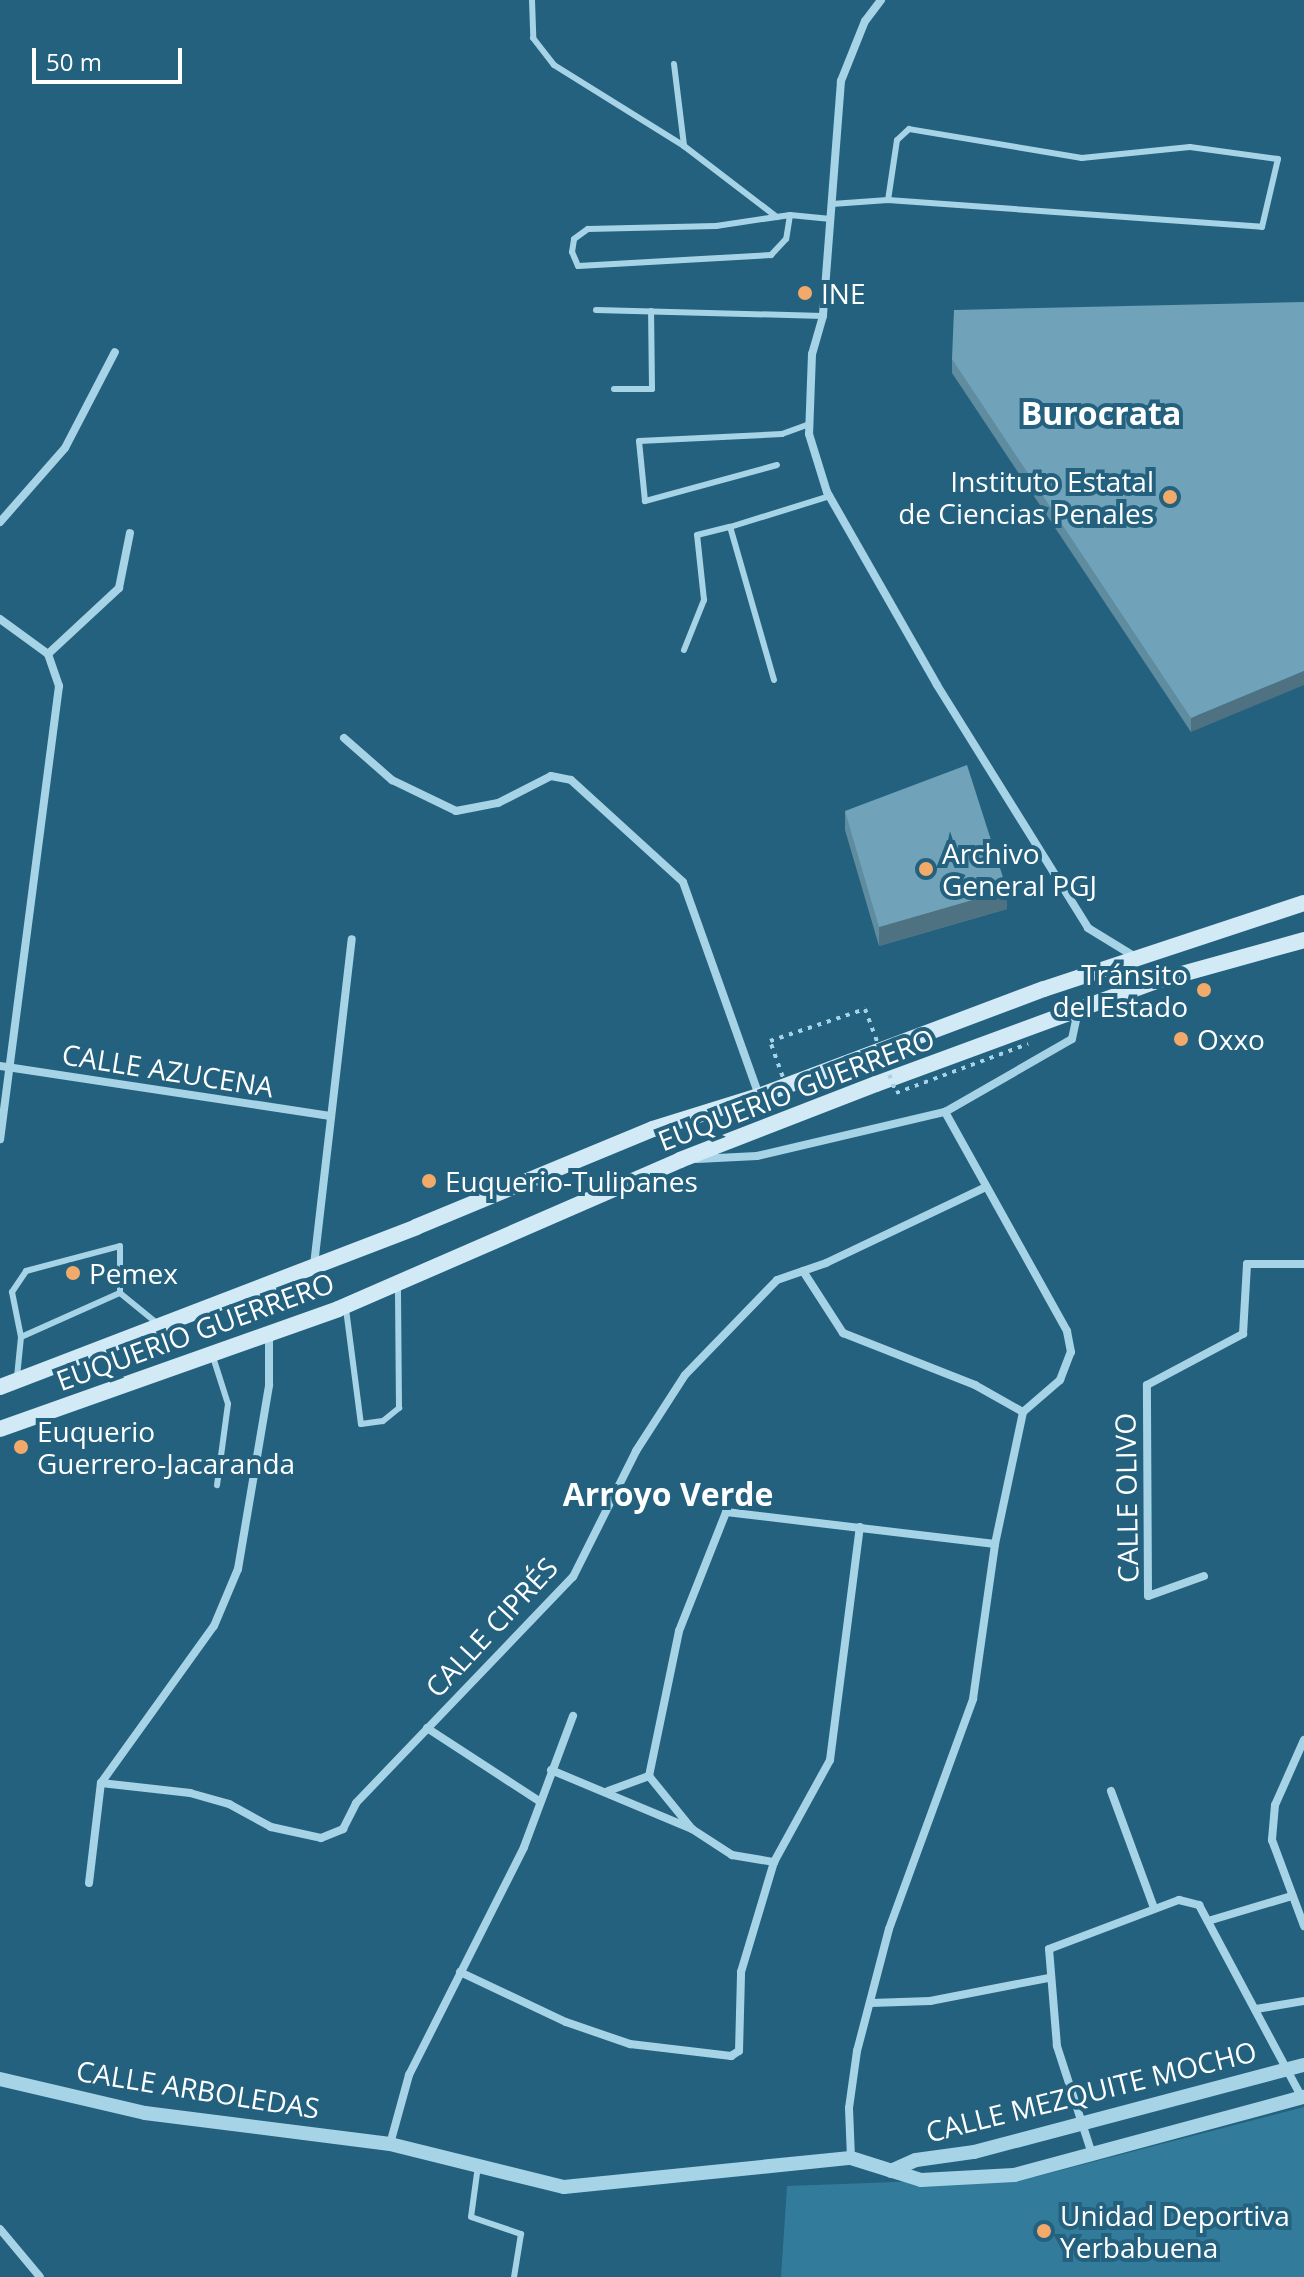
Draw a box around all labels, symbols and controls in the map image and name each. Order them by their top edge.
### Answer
scale bar [36,32,186,82]
text: 50 m [46,45,102,78]
place label: INE [821,276,865,310]
marker: INE [796,284,814,302]
district label: Burocrata [1021,394,1181,432]
place label: Instituto Estatal de Ciencias Penales [898,464,1154,530]
marker: Instituto Estatal de Ciencias Penales [1161,488,1179,506]
place label: Archivo General PGJ [942,836,1097,902]
marker: Archivo General PGJ [917,860,935,878]
place label: Tránsito del Estado [1052,957,1188,1023]
marker: Tránsito del Estado [1195,981,1213,999]
street label: EUQUERIO GUERRERO [653,1021,939,1157]
place label: Oxxo [1197,1022,1265,1056]
marker: Oxxo [1172,1030,1190,1048]
street label: CALLE AZUCENA [60,1037,276,1103]
place label: Euquerio-Tulipanes [445,1164,698,1198]
marker: Euquerio-Tulipanes [420,1172,438,1190]
place label: Pemex [89,1256,178,1290]
marker: Pemex [64,1264,82,1282]
street label: EUQUERIO GUERRERO [51,1265,339,1397]
street label: CALLE OLIVO [1108,1413,1144,1583]
place label: Euquerio Guerrero-Jacaranda [37,1414,295,1480]
marker: Euquerio Guerrero-Jacaranda [12,1438,30,1456]
district label: Arroyo Verde [563,1475,773,1513]
street label: CALLE CIPRÉS [418,1550,564,1704]
street label: CALLE MEZQUITE MOCHO [922,2034,1260,2148]
street label: CALLE ARBOLEDAS [74,2053,322,2125]
place label: Unidad Deportiva Yerbabuena [1060,2198,1290,2264]
marker: Unidad Deportiva Yerbabuena [1035,2222,1053,2240]

